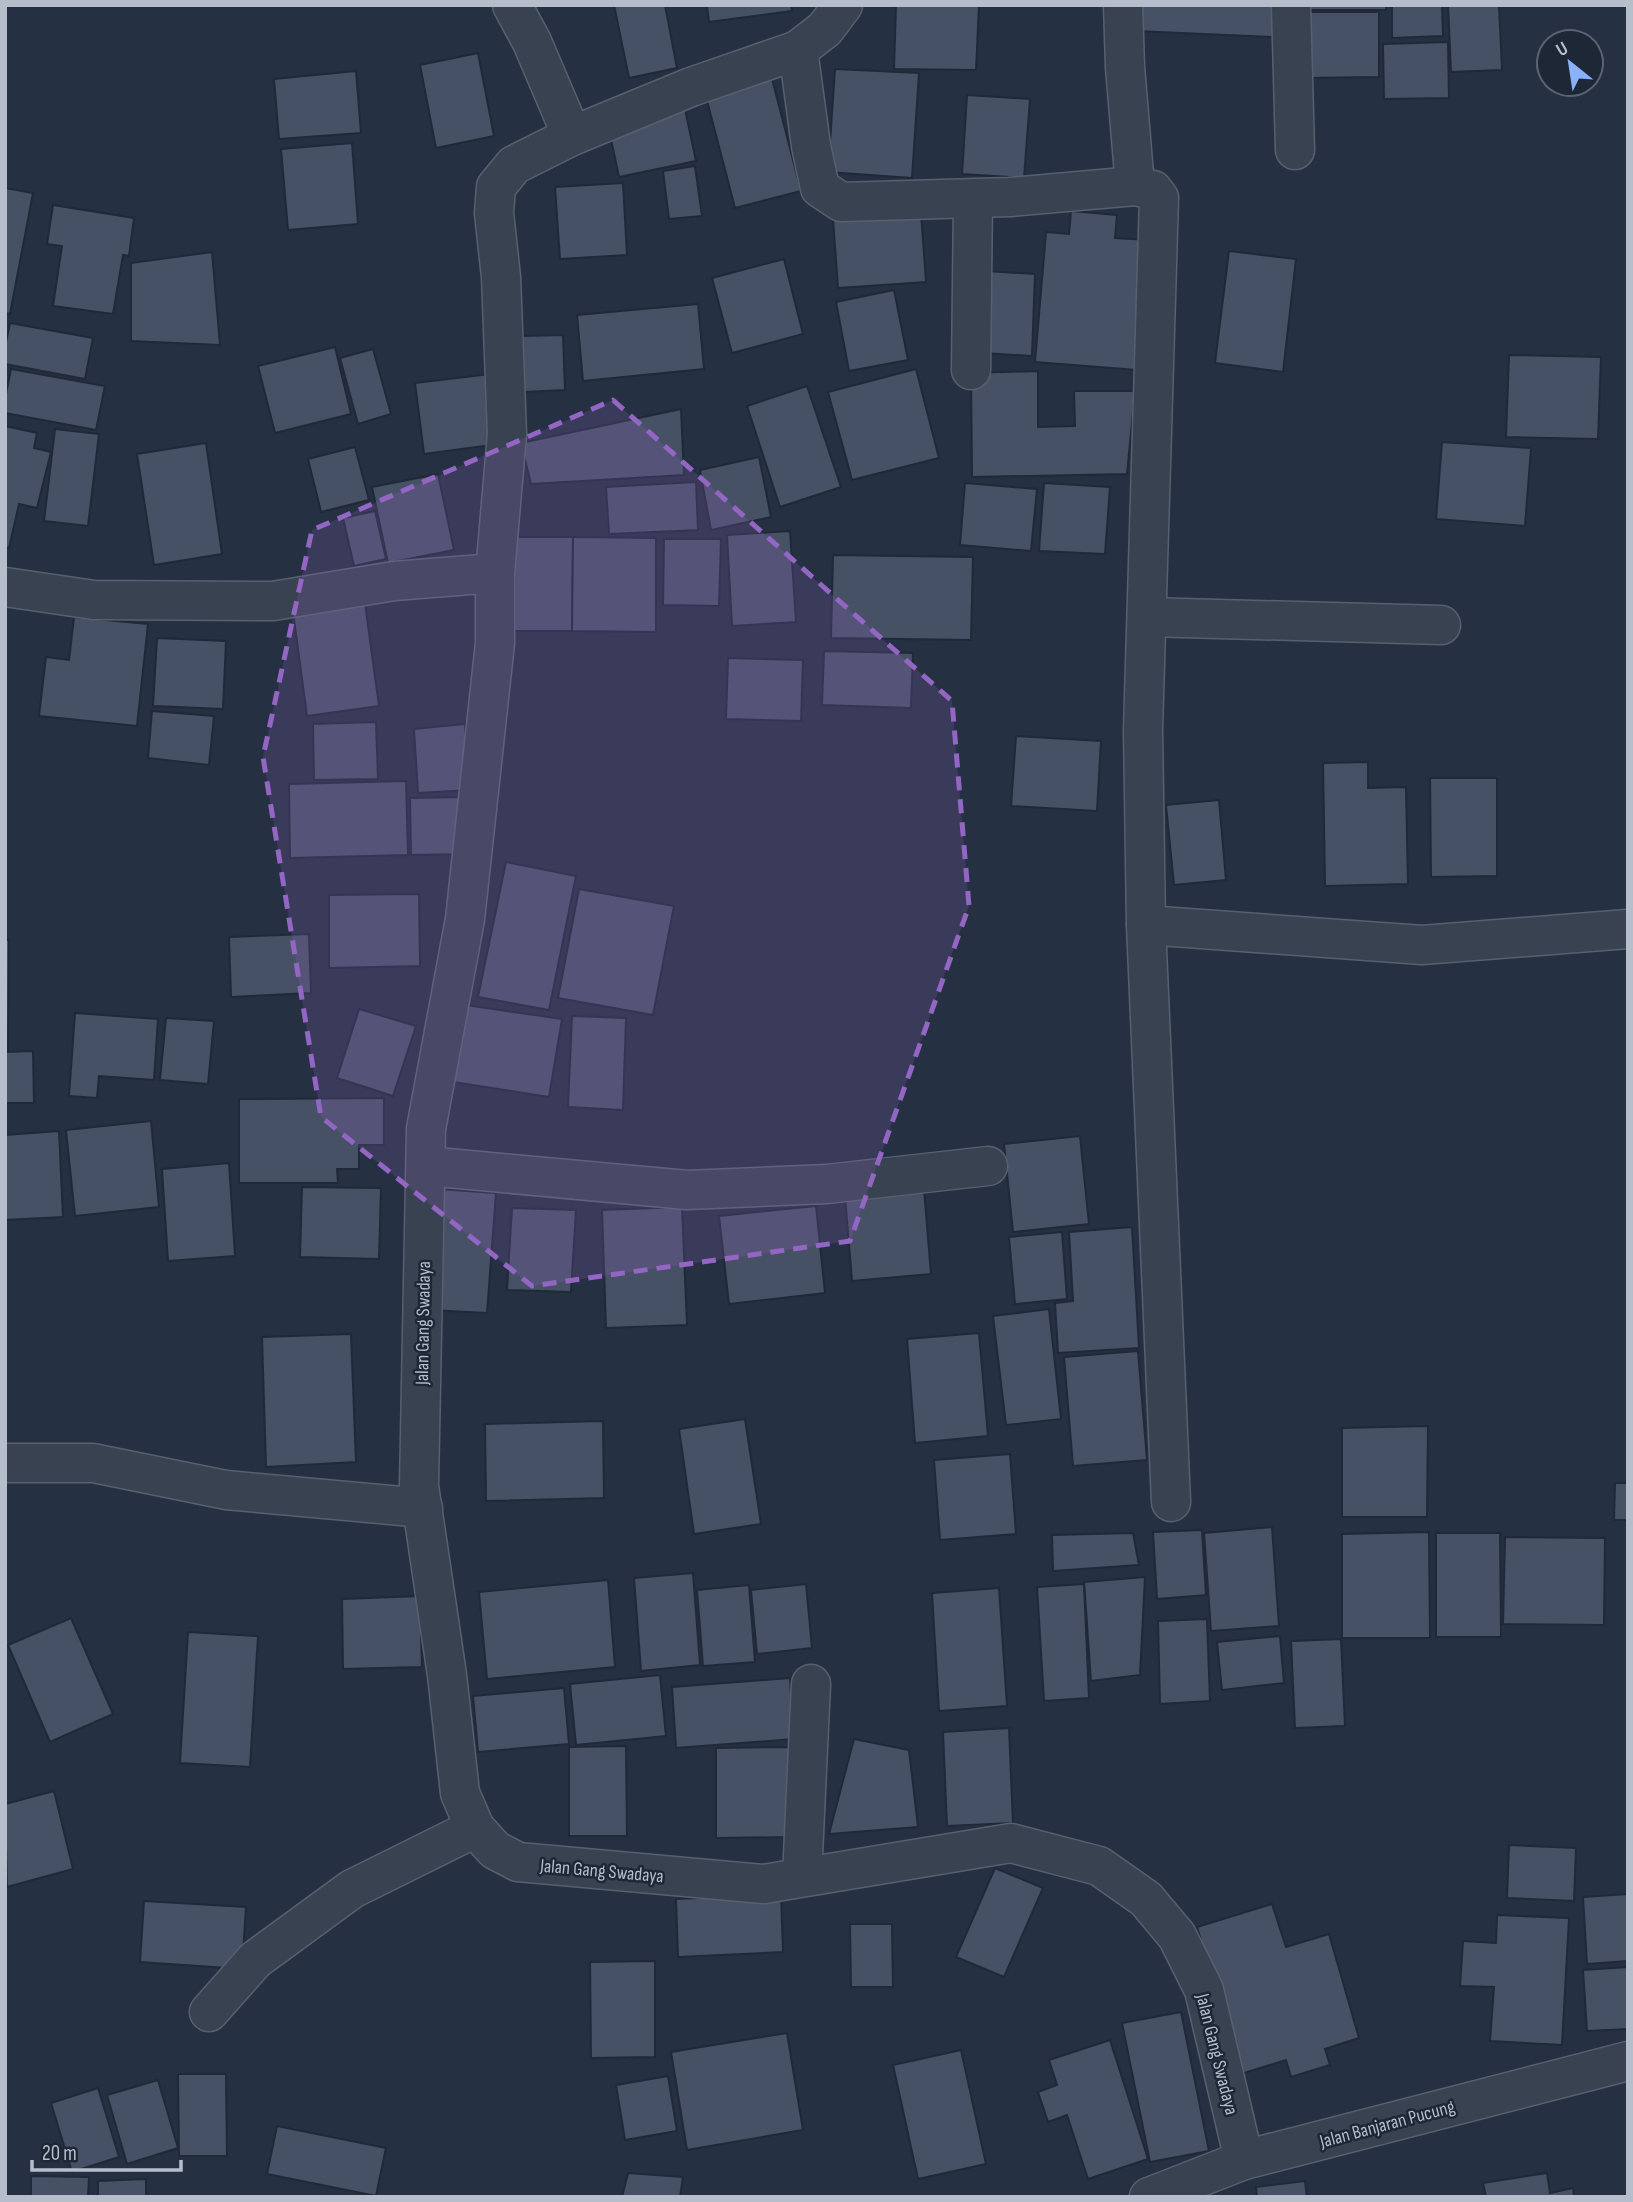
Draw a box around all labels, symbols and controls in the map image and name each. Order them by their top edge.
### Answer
north arrow [1535,28,1605,98]
text: U [1552,37,1572,62]
street label: Jalan Gang Swadaya [411,1261,436,1386]
street label: Jalan Gang Swadaya [538,1855,665,1888]
street label: Jalan Gang Swadaya [1190,1990,1243,2117]
street label: Jalan Banjaran Pucung [1316,2095,1458,2154]
scale bar [32,2128,180,2172]
text: 20 m [42,2141,77,2166]

